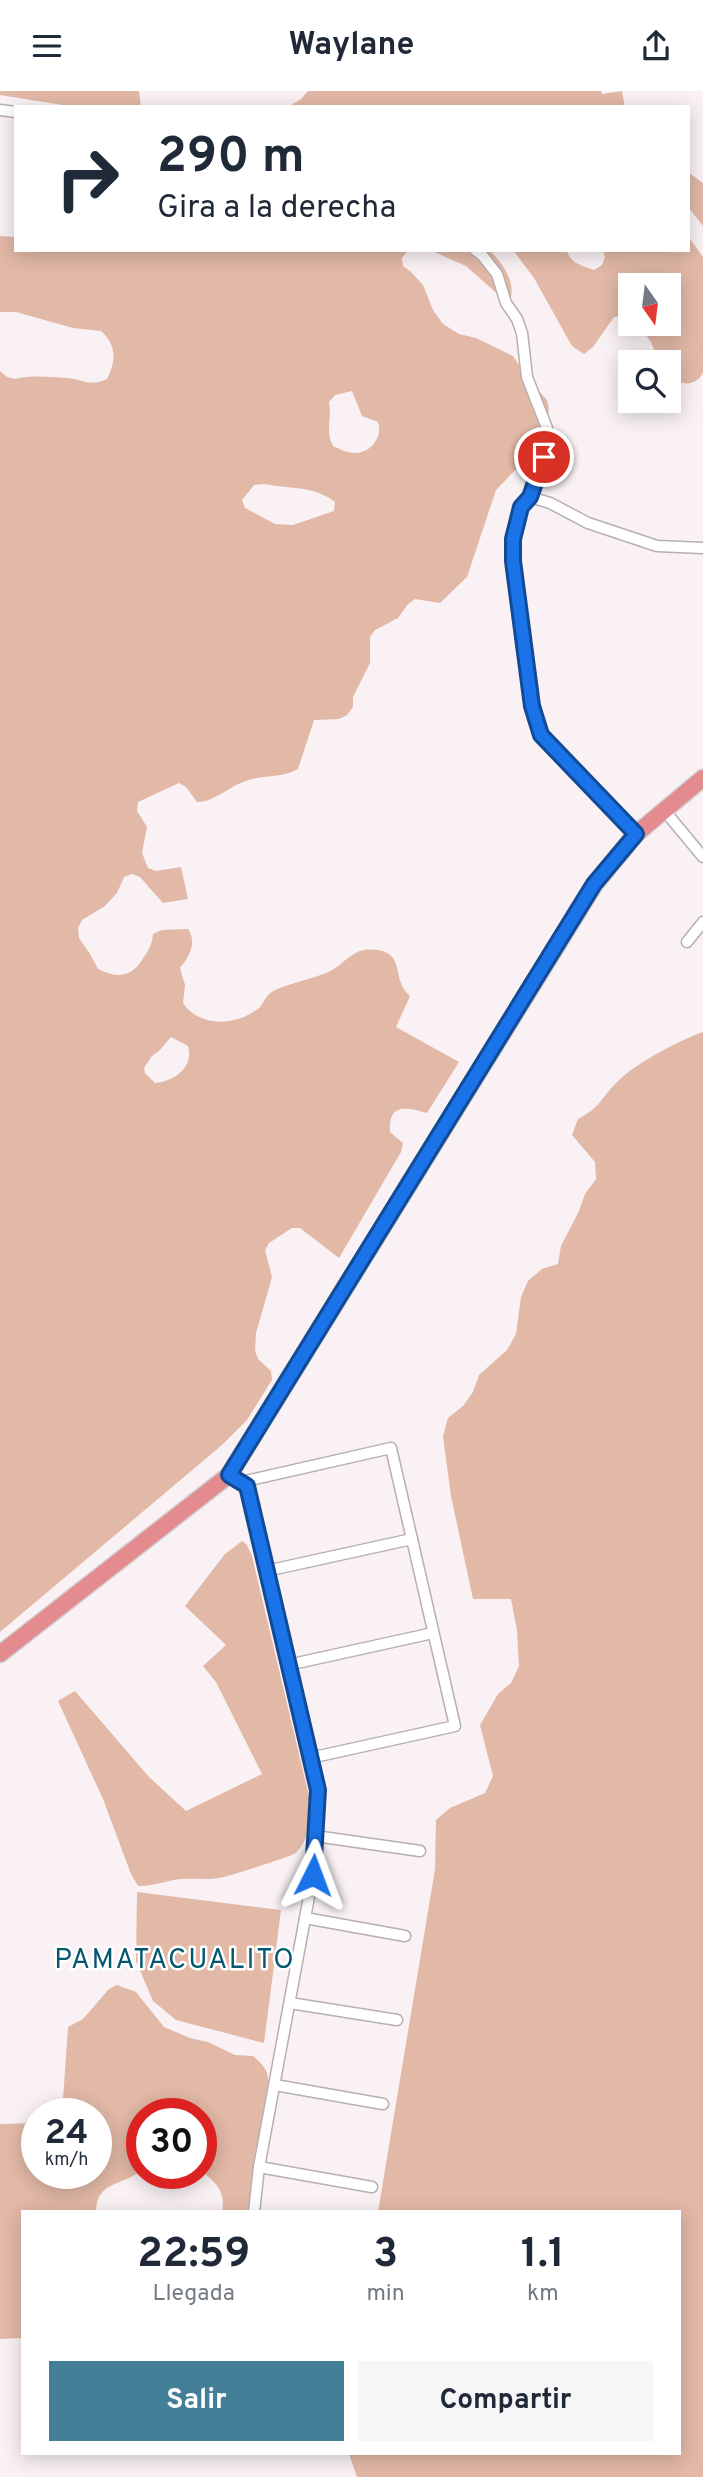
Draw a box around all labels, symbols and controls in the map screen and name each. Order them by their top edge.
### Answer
text: Waylane [289,26,414,66]
icon: menu [28,27,66,65]
icon: share [637,27,675,65]
text: 290 m [157,128,305,190]
icon: right [42,133,133,224]
text: Gira a la derecha [157,189,396,229]
north arrow [618,273,681,336]
map controls [618,273,681,413]
button: search [618,350,681,413]
pin [514,427,574,487]
icon: arrive [525,438,563,476]
position arrow [276,1838,350,1912]
district label: PAMATACUALITO [54,1943,296,1979]
speed limit sign: 30 [126,2098,217,2189]
text: 24 [45,2112,88,2156]
text: km/h [45,2149,88,2172]
text: 22:59 [137,2229,250,2282]
text: 3 [373,2229,398,2282]
text: 1.1 [521,2229,565,2282]
text: Llegada [153,2280,235,2309]
text: min [366,2280,405,2309]
text: km [527,2280,559,2309]
button: Salir [49,2361,344,2441]
button: Compartir [358,2361,653,2441]

